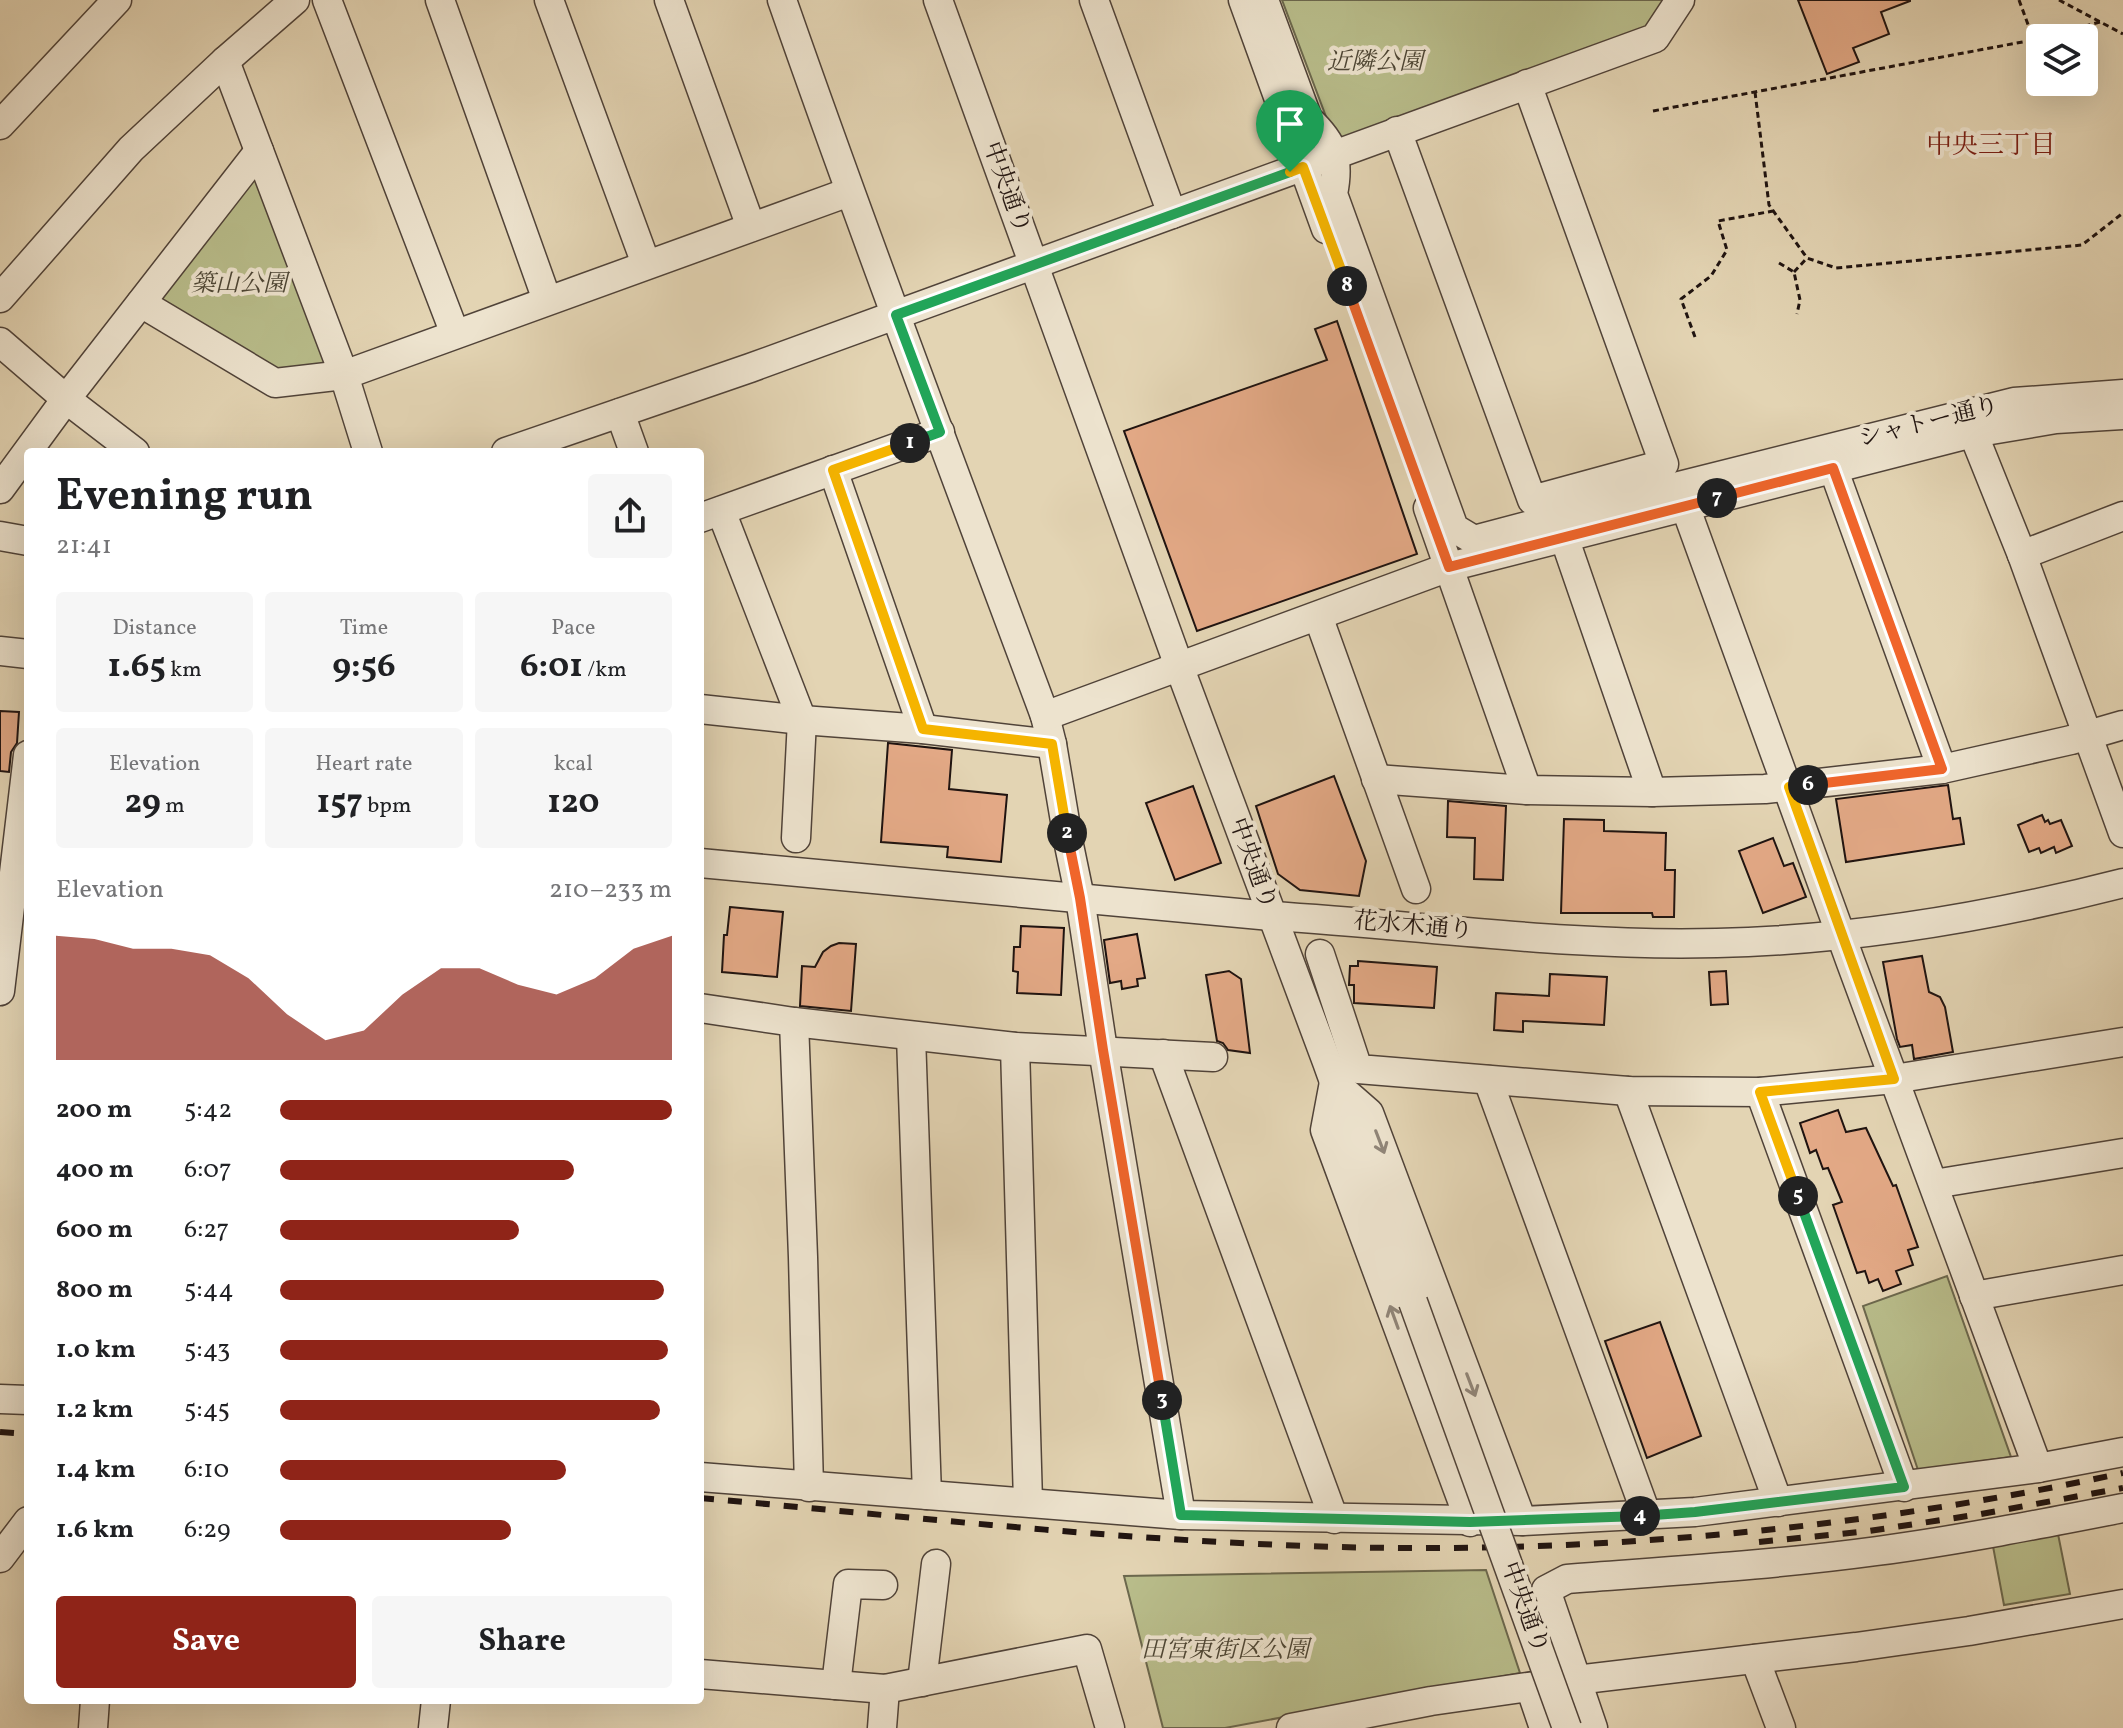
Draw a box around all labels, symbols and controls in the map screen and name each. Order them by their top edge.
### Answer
map controls [2026,24,2098,96]
button: layers [2026,24,2098,96]
park label: 近隣公園 [1327,46,1427,80]
pin [1256,90,1324,172]
icon: arrive [1268,102,1312,146]
district label: 中央三丁目 [1926,128,2056,164]
street label: 中央通り [974,137,1038,239]
pin: 8 [1327,266,1367,306]
park label: 築山公園 [191,268,291,302]
text: 8 [1341,270,1353,301]
street label: シャトー通り [1855,389,2003,457]
pin: 1 [890,423,930,463]
text: 1 [906,427,914,458]
text: Evening run [56,467,313,528]
button: share [588,474,672,558]
pin: 7 [1697,478,1737,518]
text: 7 [1712,482,1722,513]
text: 21:41 [56,528,112,564]
text: Distance [113,613,197,644]
text: Time [340,613,388,644]
text: Pace [551,613,595,644]
text: 1.65 [108,644,166,691]
text: 9:56 [332,644,396,691]
text: 6:01 [520,644,583,691]
text: km [166,655,202,686]
text: /km [583,655,627,686]
text: Elevation [109,749,200,780]
text: Heart rate [315,749,413,780]
text: kcal [554,749,593,780]
pin: 6 [1788,765,1828,805]
text: 6 [1802,769,1814,800]
text: 29 [125,780,161,827]
text: 157 [317,780,363,827]
text: 120 [547,780,599,827]
text: m [161,791,185,822]
text: bpm [363,791,411,822]
pin: 2 [1047,813,1087,853]
street label: 中央通り [1220,813,1284,915]
text: 2 [1061,817,1073,848]
text: Elevation [56,872,164,908]
text: 210–233 m [549,872,672,908]
street label: 花水木通り [1352,905,1474,949]
text: 200 m [56,1092,132,1128]
text: 5:42 [184,1092,232,1128]
one-way arrow [1374,1129,1388,1154]
text: 400 m [56,1152,134,1188]
text: 6:07 [184,1152,232,1188]
pin: 5 [1778,1176,1818,1216]
text: 5 [1793,1180,1803,1211]
text: 600 m [56,1212,133,1248]
text: 6:27 [184,1212,229,1248]
text: 800 m [56,1272,133,1308]
text: 5:44 [184,1272,234,1308]
one-way arrow [1386,1305,1400,1330]
text: 1.0 km [56,1332,136,1368]
text: 5:43 [184,1332,230,1368]
one-way arrow [1465,1372,1479,1397]
pin: 3 [1142,1380,1182,1420]
text: 3 [1156,1384,1168,1415]
text: 1.2 km [56,1392,133,1428]
text: 5:45 [184,1392,230,1428]
text: 1.4 km [56,1452,136,1488]
text: 6:10 [184,1452,229,1488]
pin: 4 [1620,1496,1660,1536]
text: 4 [1633,1500,1647,1531]
text: 1.6 km [56,1512,134,1548]
text: 6:29 [184,1512,231,1548]
street label: 中央通り [1492,1557,1556,1659]
button: Save [56,1596,356,1688]
button: Share [372,1596,672,1688]
park label: 田宮東街区公園 [1141,1634,1313,1668]

